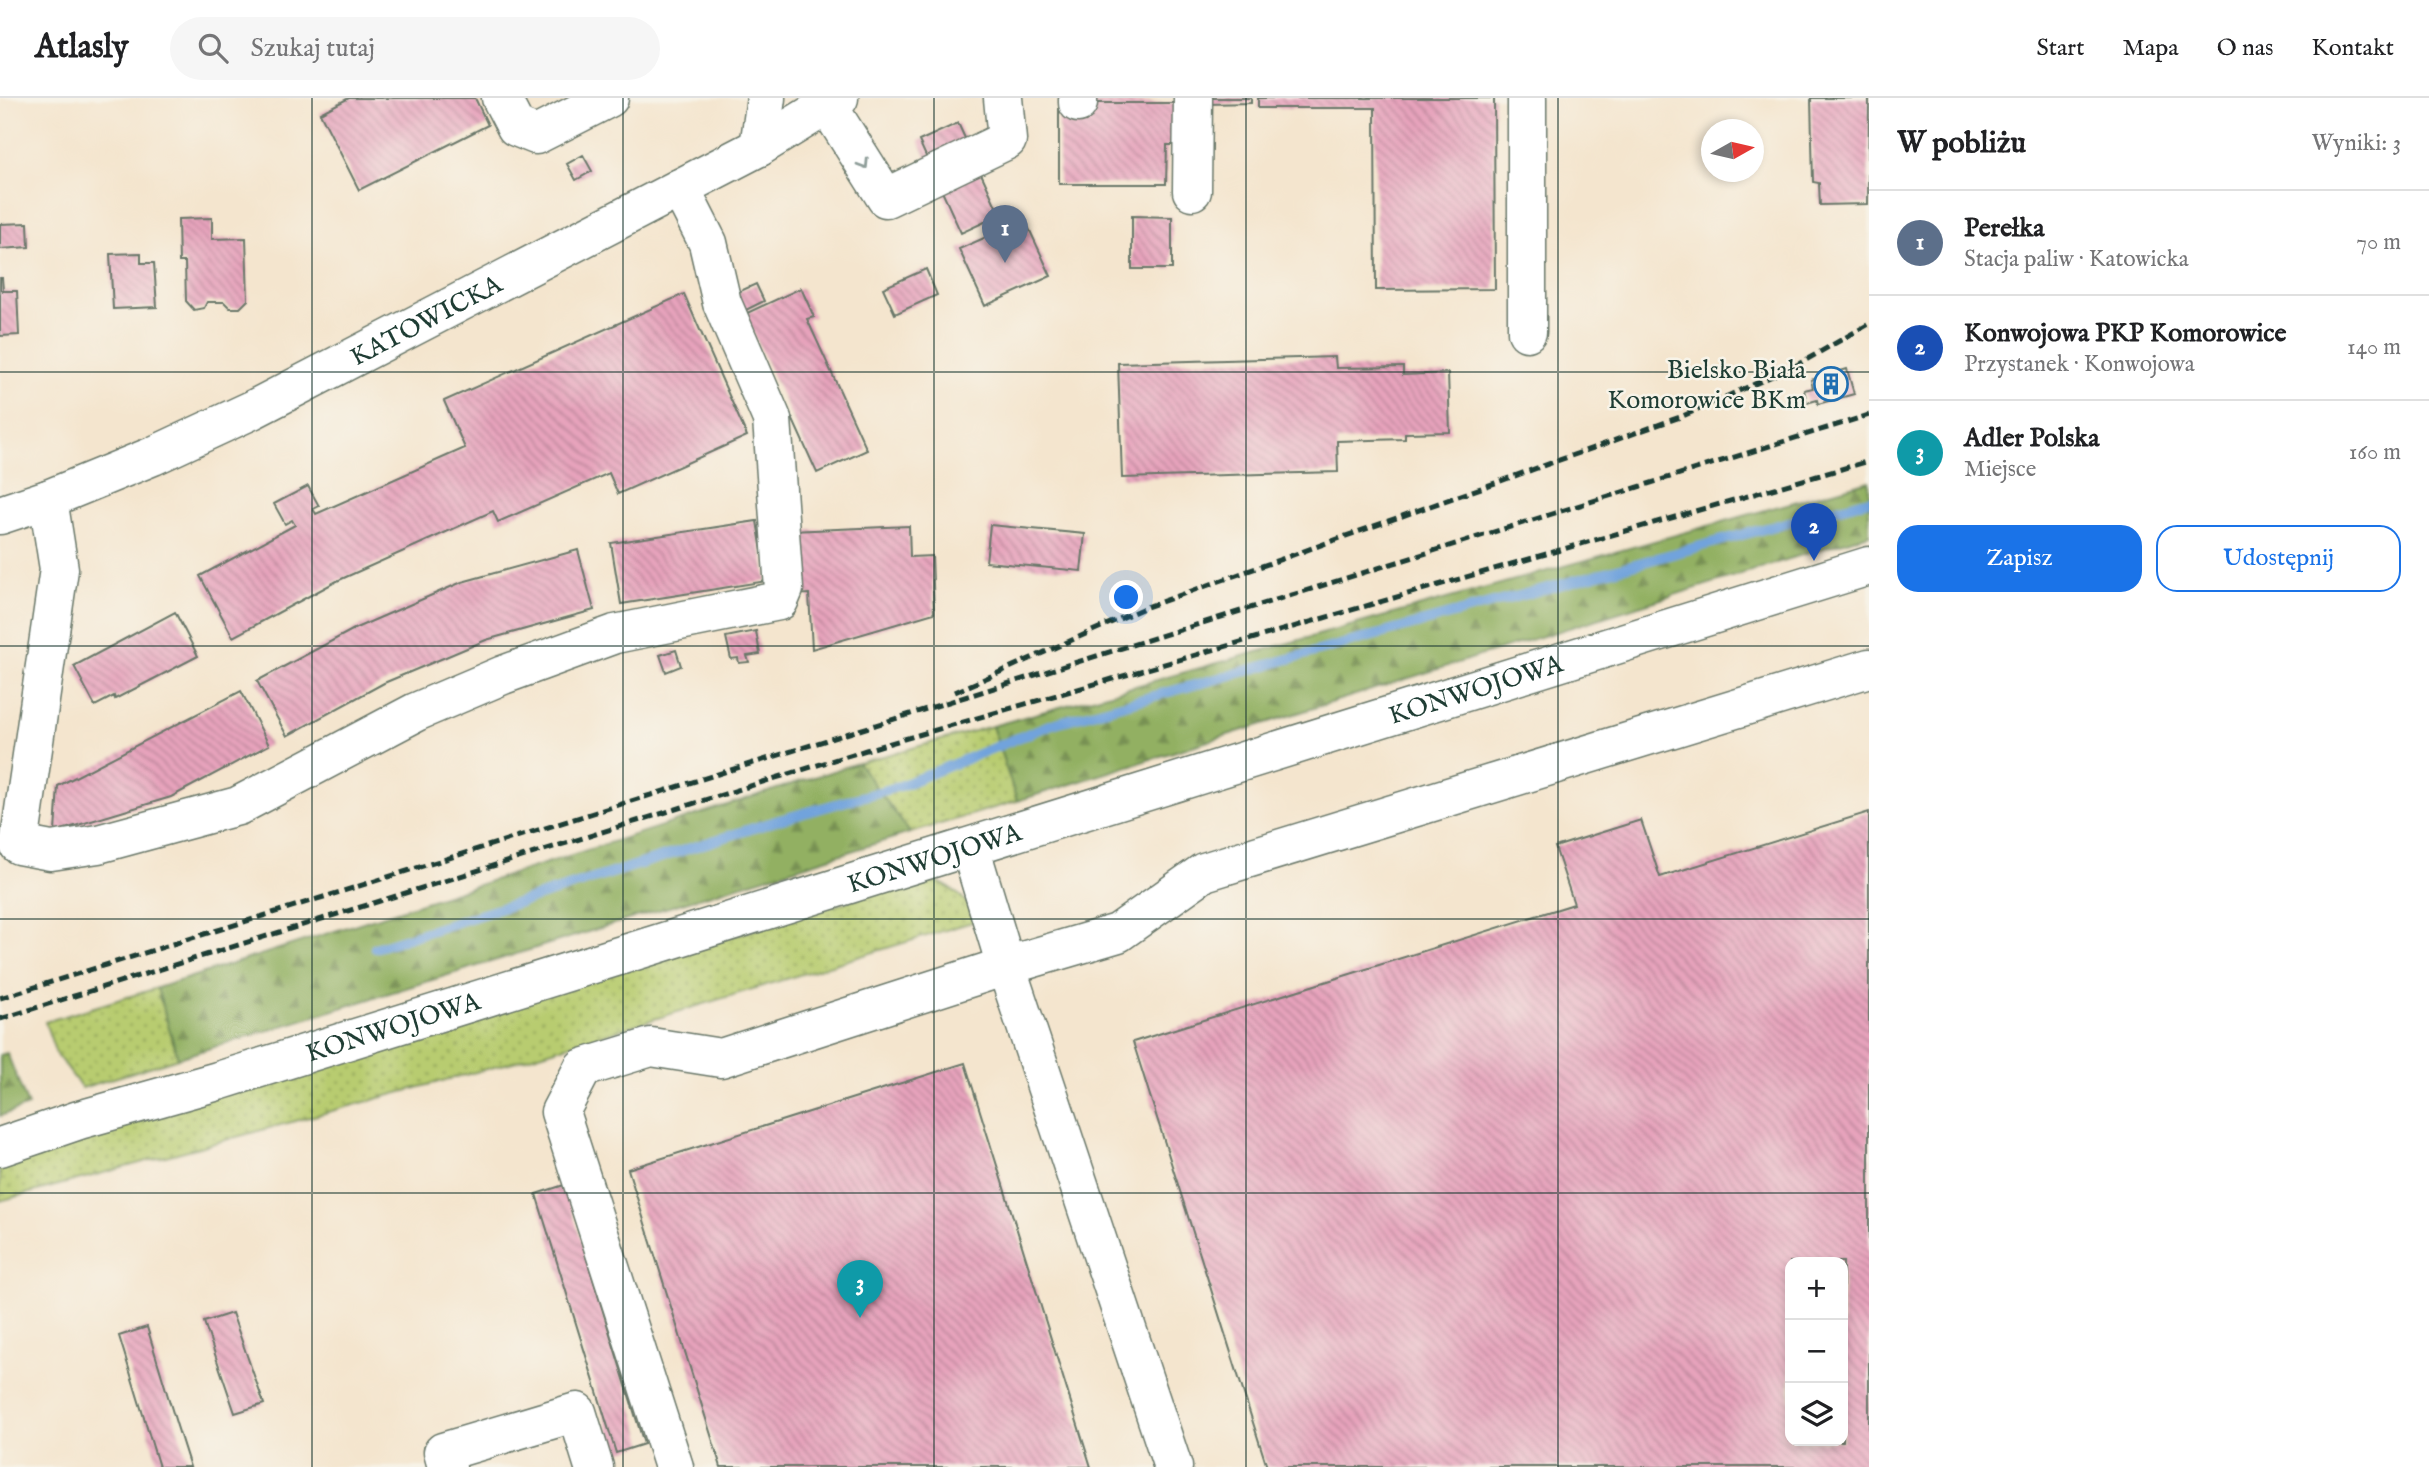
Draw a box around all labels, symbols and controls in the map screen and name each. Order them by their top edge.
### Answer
search box [170,17,660,80]
text: Atlasly [35,27,128,69]
icon: search [194,29,232,67]
text: Szukaj tutaj [250,32,375,65]
text: Start [2036,33,2084,64]
text: Mapa [2122,33,2179,64]
text: O nas [2217,33,2273,64]
text: Kontakt [2311,33,2394,64]
north arrow [1701,119,1764,182]
text: W pobliżu [1897,125,2026,163]
text: Wyniki: 3 [2311,129,2401,158]
one-way arrow [856,156,869,169]
pin: 1 [982,205,1028,263]
text: Perełka [1964,212,2044,245]
text: 1 [1916,228,1924,257]
text: 70 m [2356,228,2401,257]
text: Stacja paliw · Katowicka [1964,245,2189,274]
street label: KATOWICKA [345,268,509,374]
text: Konwojowa PKP Komorowice [1964,317,2286,350]
text: 2 [1915,333,1925,362]
text: 140 m [2347,333,2401,362]
text: Przystanek · Konwojowa [1964,350,2195,379]
place label: Bielsko Biała Komorowice BKm [1608,354,1807,417]
building icon: Bielsko Biała Komorowice BKm [1812,365,1850,403]
text: Adler Polska [1964,422,2099,455]
text: 3 [1916,438,1924,467]
text: 160 m [2349,438,2401,467]
text: Miejsce [1964,455,2036,484]
pin: 2 [1791,503,1837,561]
button: Zapisz [1897,525,2142,592]
button: Udostępnij [2156,525,2401,592]
your location [1109,580,1143,614]
street label: KONWOJOWA [1385,647,1568,733]
street label: KONWOJOWA [843,816,1027,902]
street label: KONWOJOWA [302,985,486,1071]
map controls [1785,1257,1848,1446]
button: + [1785,1257,1848,1320]
pin: 3 [837,1260,883,1318]
button: − [1785,1320,1848,1383]
button: layers [1785,1383,1848,1446]

